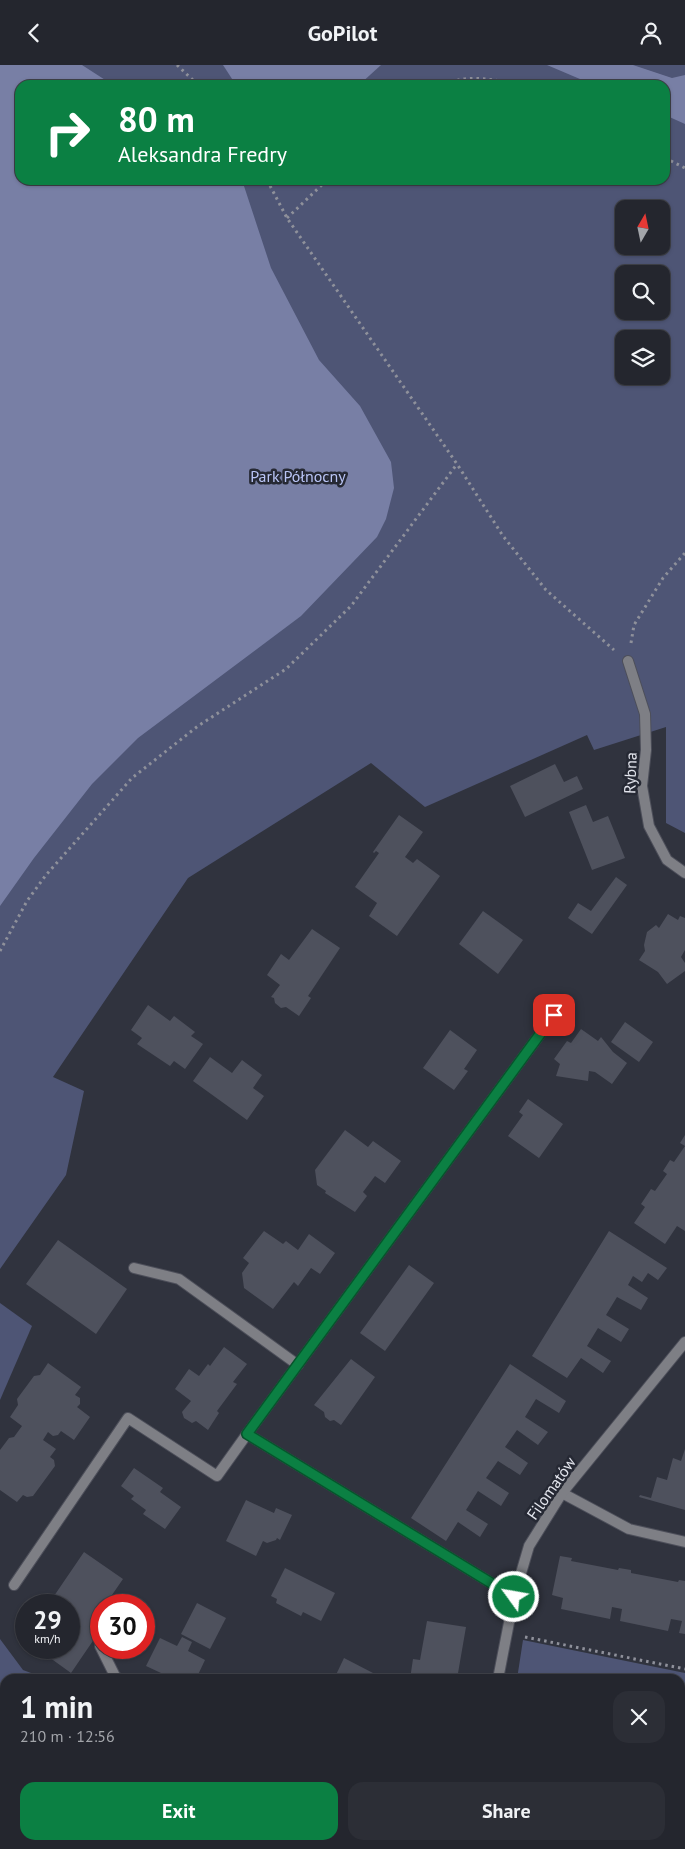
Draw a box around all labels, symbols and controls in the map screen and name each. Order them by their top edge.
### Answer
icon: back [20,19,48,47]
text: GoPilot [308,19,377,47]
icon: person [637,19,665,47]
text: 80 m [118,96,195,142]
icon: right [35,100,100,165]
text: Aleksandra Fredry [118,140,287,168]
north arrow [615,200,670,255]
map controls [615,200,670,385]
button: search [615,265,670,320]
button: layers [615,330,670,385]
park label: Park Północny [250,466,346,486]
street label: Rybna [619,752,641,794]
pin [533,994,575,1036]
icon: arrive [540,1001,568,1029]
street label: Filomatów [522,1453,580,1523]
position arrow [487,1570,539,1622]
speed limit sign: 30 [90,1594,155,1659]
text: 29 [33,1604,62,1636]
text: km/h [34,1631,61,1646]
text: 1 min [20,1687,93,1726]
button: close [613,1691,665,1743]
text: 210 m · 12:56 [20,1726,115,1746]
button: Exit [20,1782,338,1840]
button: Share [348,1782,665,1840]

